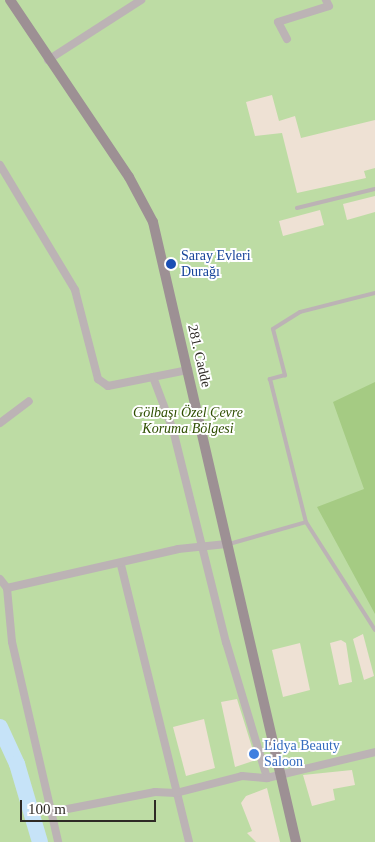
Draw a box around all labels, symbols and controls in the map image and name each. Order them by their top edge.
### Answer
place label: Saray Evleri Durağı [181,248,251,280]
marker: Saray Evleri Durağı [165,258,177,270]
street label: 281. Cadde [184,323,214,389]
park label: Gölbaşı Özel Çevre Koruma Bölgesi [133,405,243,438]
place label: Lidya Beauty Saloon [264,738,340,770]
marker: Lidya Beauty Saloon [248,748,260,760]
scale bar [22,790,159,822]
text: 100 m [28,801,66,817]

